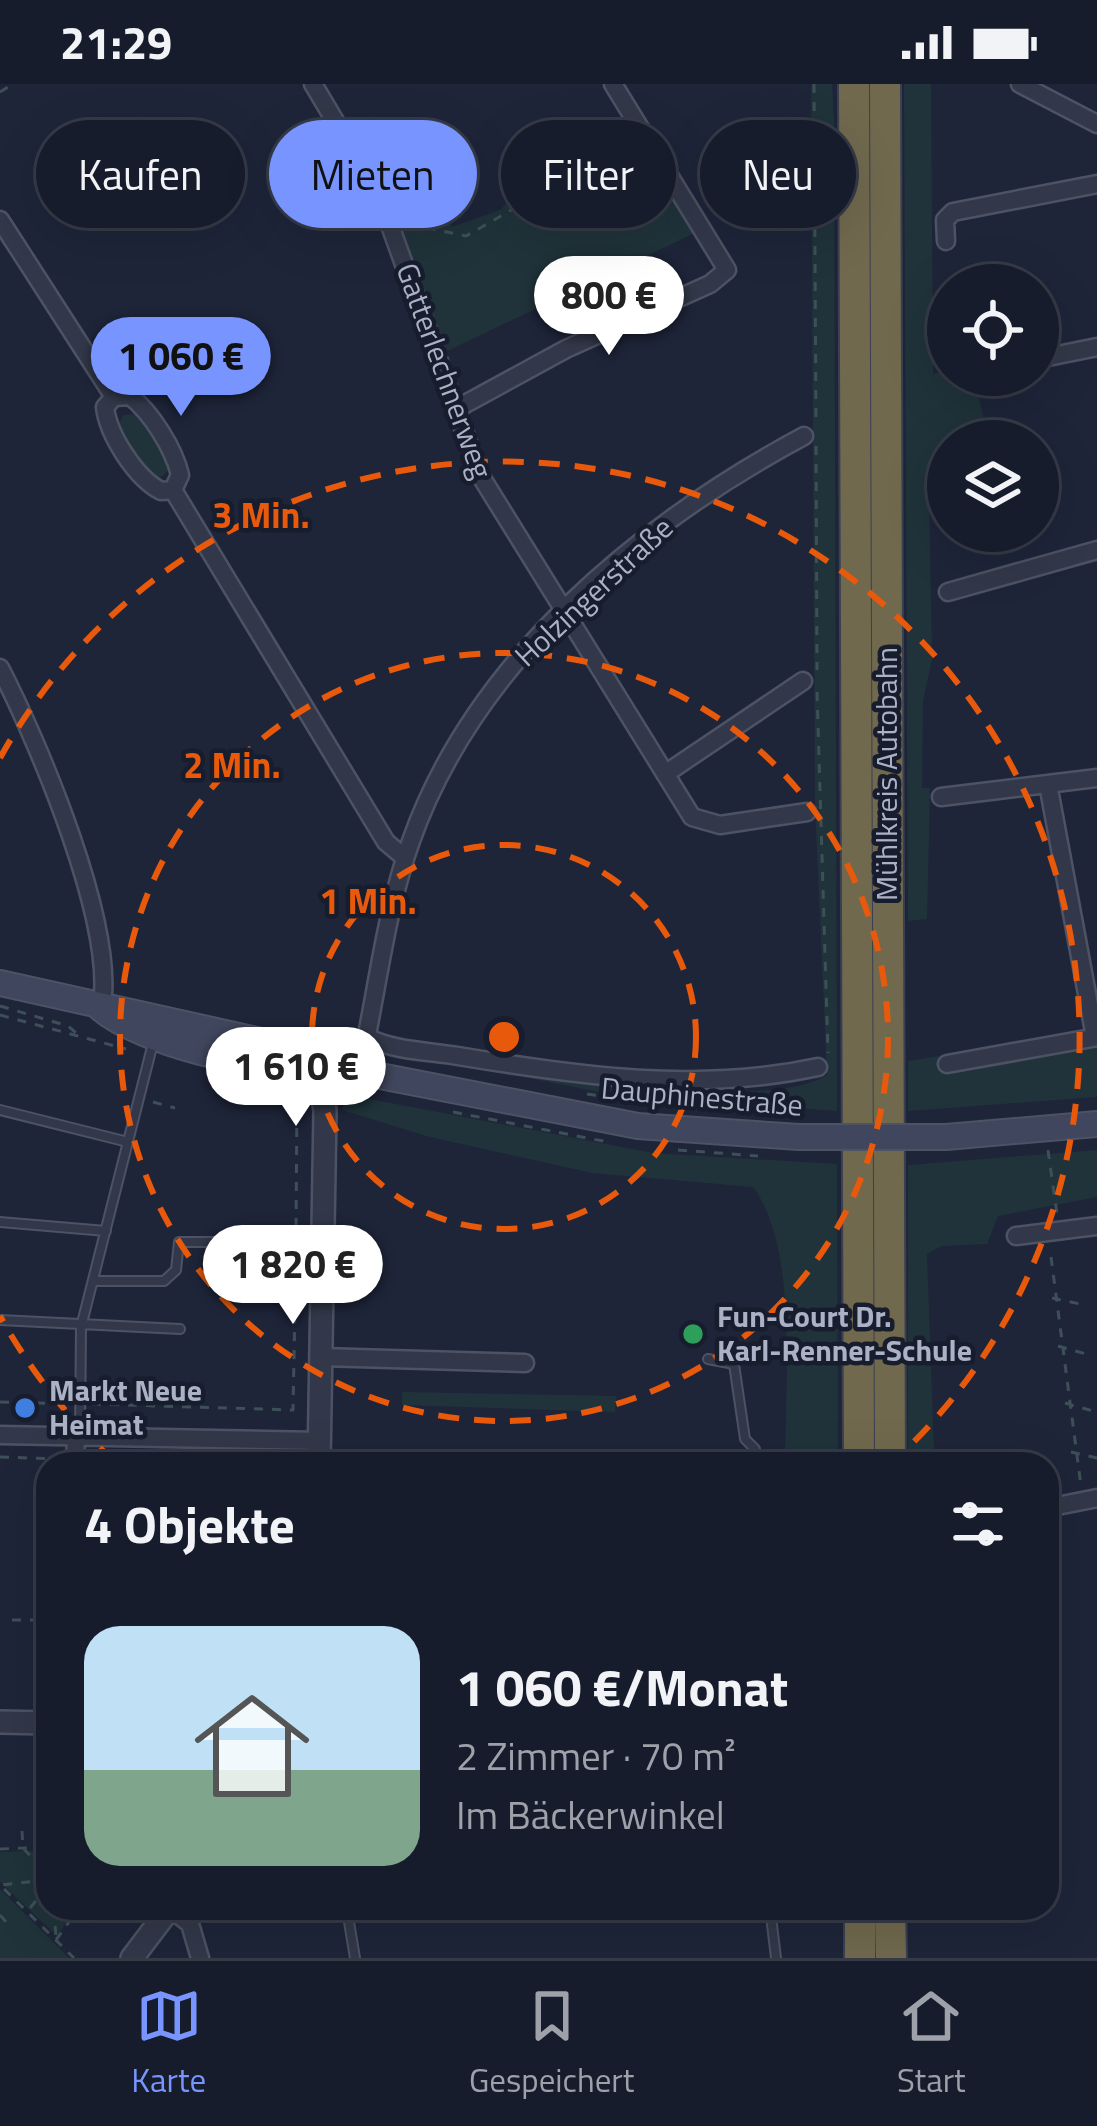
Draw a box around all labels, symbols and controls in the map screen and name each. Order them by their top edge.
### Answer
text: 21:29 [60,8,172,76]
chip: Kaufen [36,120,245,228]
chip: Mieten [269,120,477,228]
chip: Filter [501,120,676,228]
chip: Neu [700,120,856,228]
street label: Gatterlechnerweg [385,256,505,485]
pin: 800 € [525,256,693,358]
map controls [927,264,1059,552]
button: locate [927,264,1059,396]
text: 800 € [561,265,657,324]
pin: 1 060 € [70,317,292,419]
text: 1 060 € [118,326,244,385]
button: layers [927,420,1059,552]
text: 3 Min. [212,487,310,542]
street label: Holzingerstraße [504,505,683,677]
street label: Mühlkreis Autobahn [863,647,909,901]
text: 2 Min. [183,737,281,792]
text: 1 Min. [319,873,417,928]
centre of rings [483,1016,525,1058]
pin: 1 610 € [185,1027,407,1129]
text: 1 610 € [233,1036,359,1095]
street label: Dauphinestraße [599,1064,805,1128]
pin: 1 820 € [182,1225,404,1327]
text: 1 820 € [230,1234,356,1293]
place label: Fun-Court Dr. Karl-Renner-Schule [717,1293,972,1373]
marker: Fun-Court Dr. Karl-Renner-Schule [680,1321,706,1347]
place label: Markt Neue Heimat [49,1367,202,1447]
marker: Markt Neue Heimat [12,1395,38,1421]
text: 4 Objekte [84,1485,295,1563]
icon: filters [945,1491,1011,1557]
text: 1 060 €/Monat [456,1648,788,1726]
icon: home [180,1674,324,1818]
text: 2 Zimmer · 70 m² [456,1726,736,1785]
text: Im Bäckerwinkel [456,1785,725,1844]
tab: Karte [131,1983,206,2105]
tab: Gespeichert [469,1983,634,2105]
tab: Start [897,1983,966,2105]

